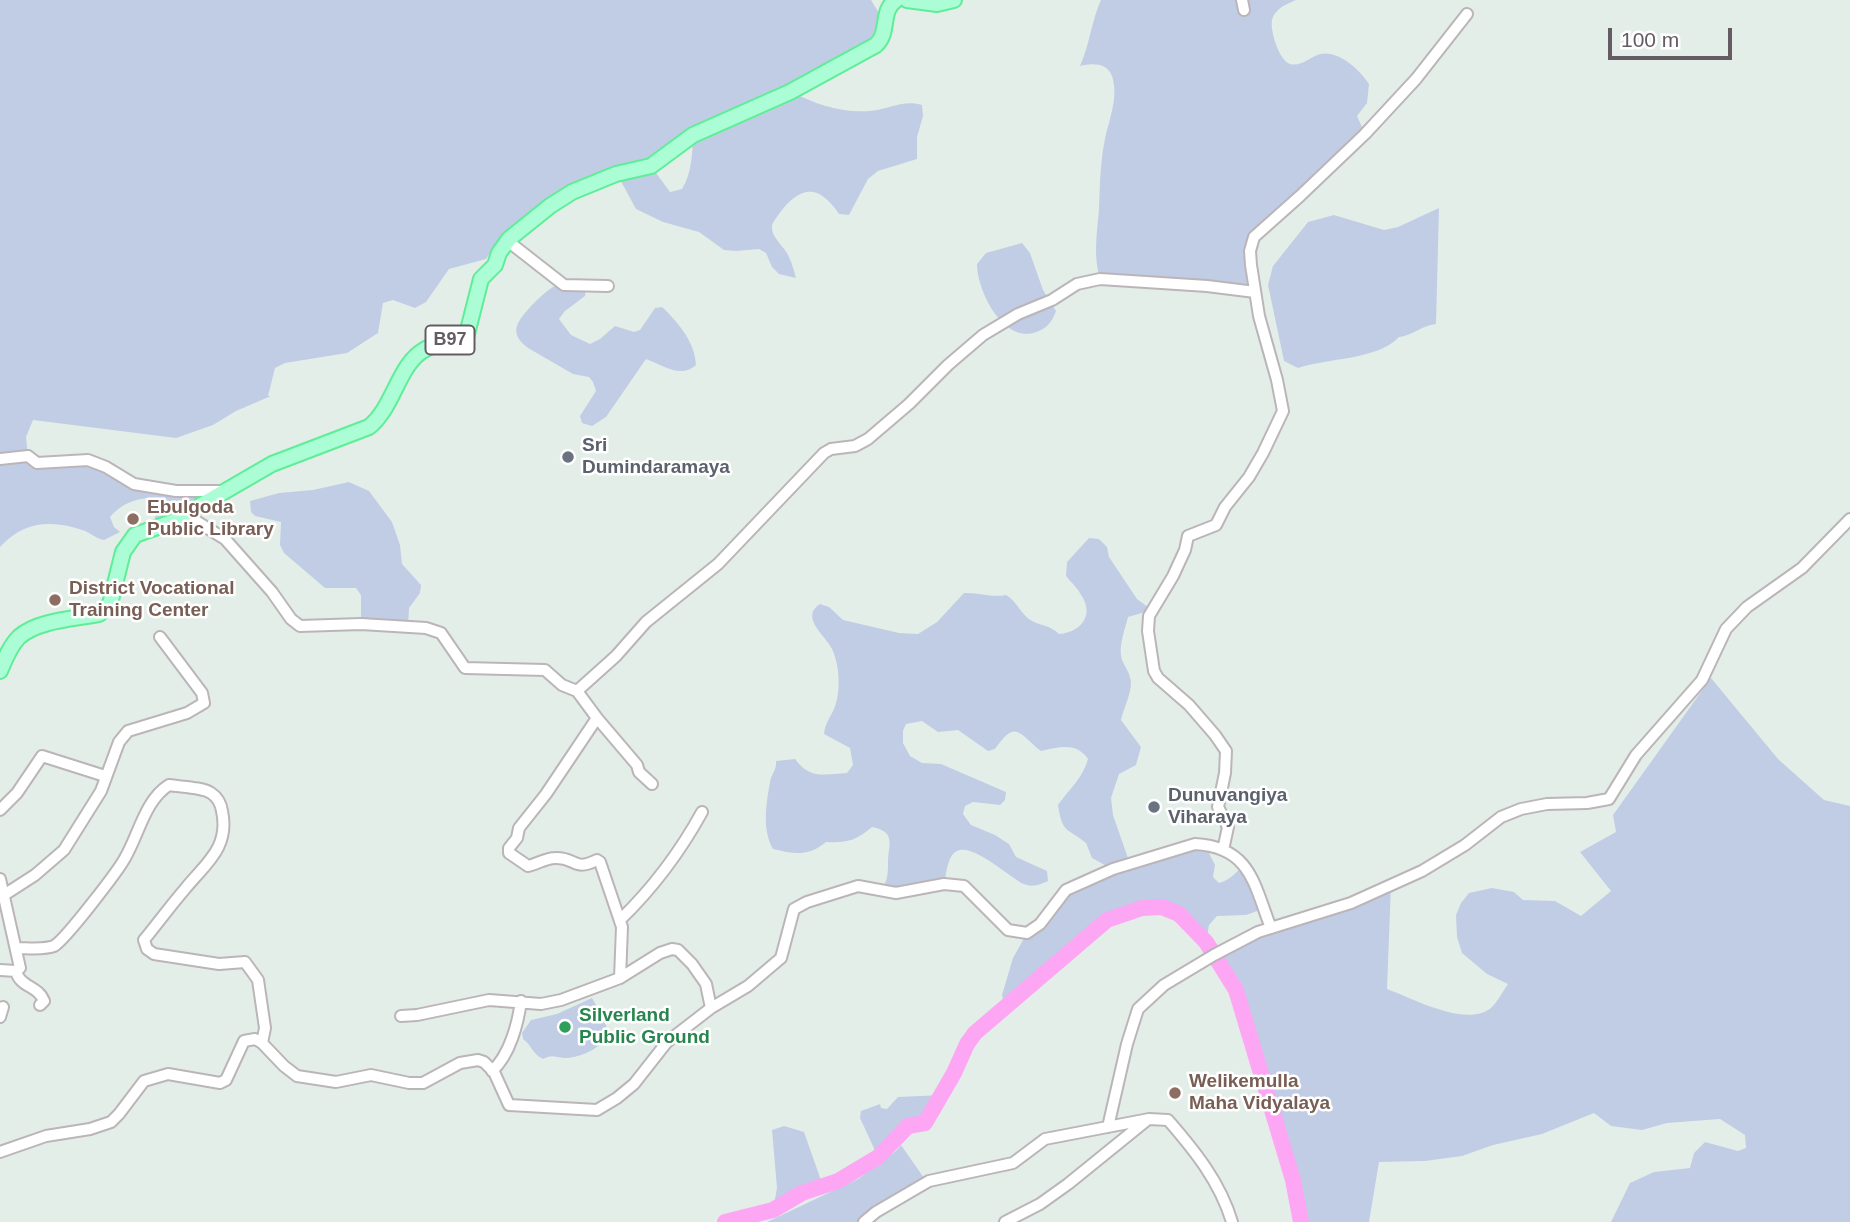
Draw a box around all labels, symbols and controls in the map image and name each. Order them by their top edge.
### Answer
scale bar [1612,14,1736,58]
text: 100 m [1621,28,1679,51]
road number: B97 [426,326,475,354]
place label: Sri Dumindaramaya [582,435,730,479]
marker: Sri Dumindaramaya [560,449,576,465]
place label: Ebulgoda Public Library [147,497,274,541]
marker: Ebulgoda Public Library [125,511,141,527]
place label: District Vocational Training Center [69,578,234,622]
marker: District Vocational Training Center [47,592,63,608]
place label: Dunuvangiya Viharaya [1168,785,1287,829]
marker: Dunuvangiya Viharaya [1146,799,1162,815]
place label: Silverland Public Ground [579,1005,710,1049]
marker: Silverland Public Ground [557,1019,573,1035]
place label: Welikemulla Maha Vidyalaya [1189,1071,1330,1115]
marker: Welikemulla Maha Vidyalaya [1167,1085,1183,1101]

